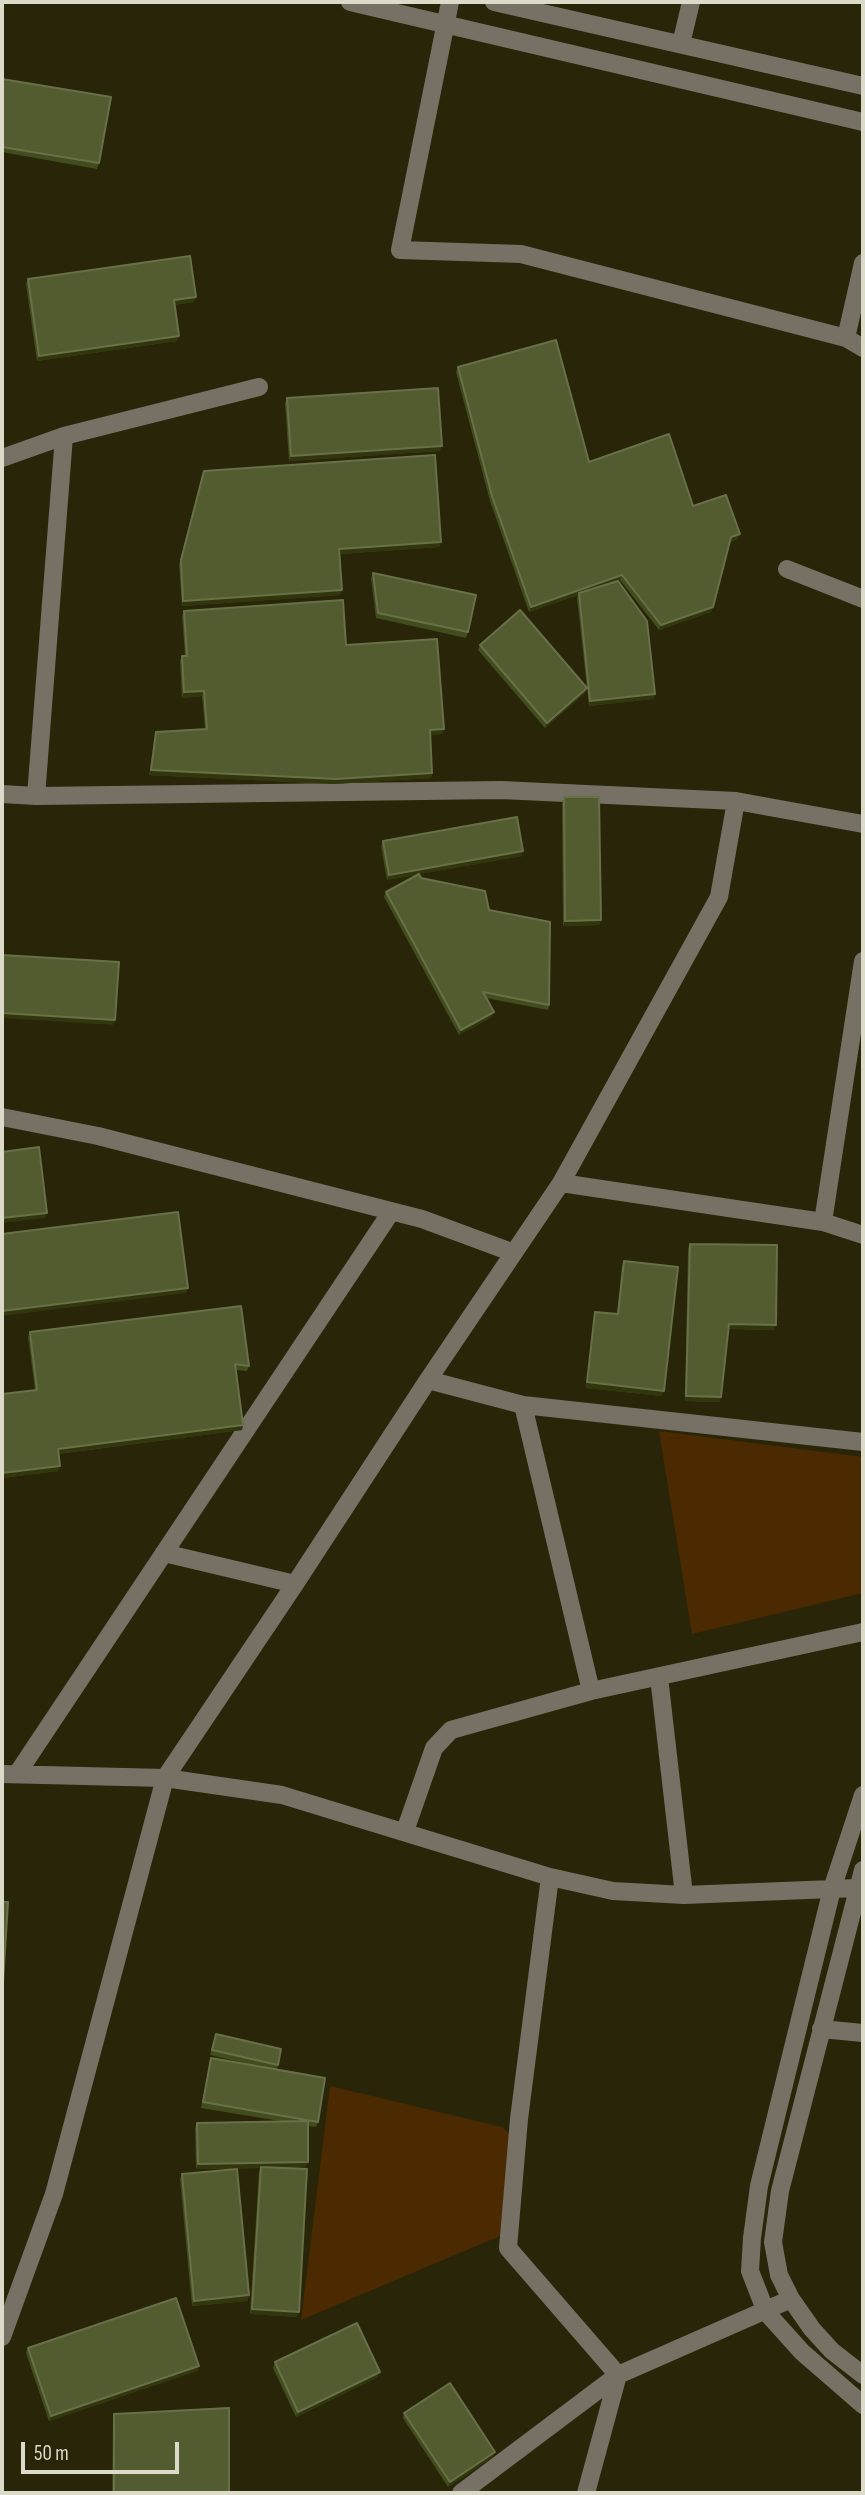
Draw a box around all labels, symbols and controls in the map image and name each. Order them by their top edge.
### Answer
scale bar [24,2428,182,2472]
text: 50 m [34,2441,69,2466]

